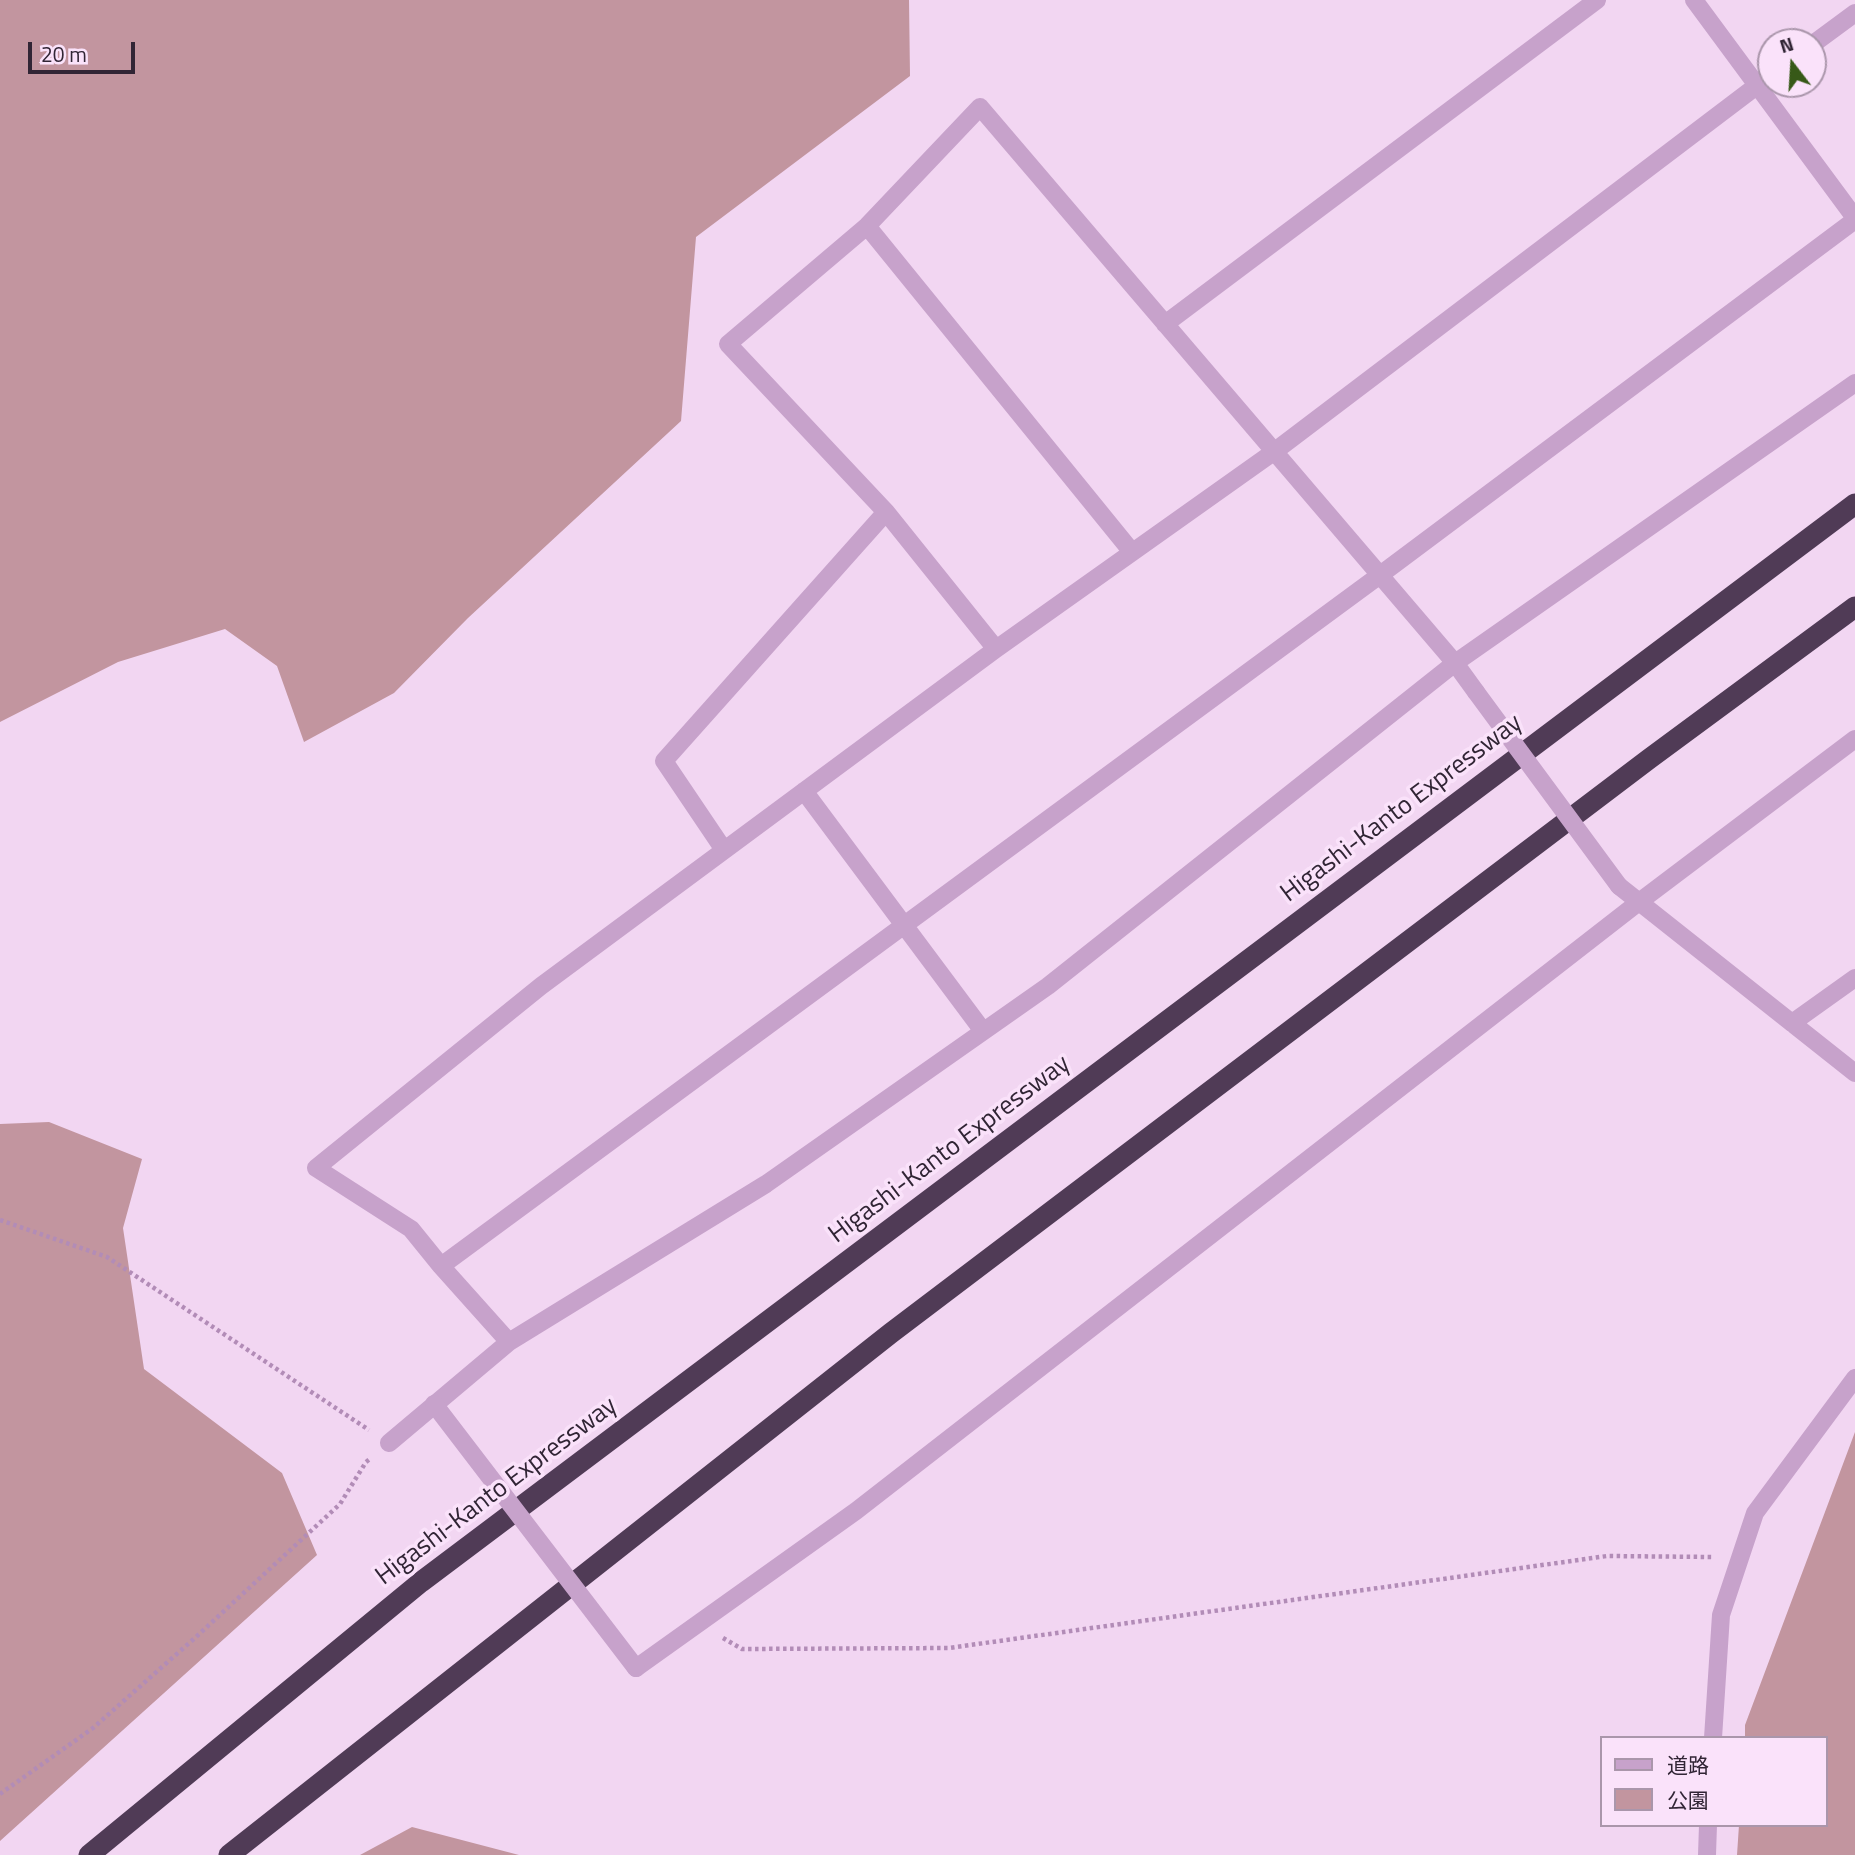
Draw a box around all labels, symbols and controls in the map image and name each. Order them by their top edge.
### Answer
scale bar [32,28,138,72]
north arrow [1757,28,1827,98]
text: N [1776,29,1797,60]
text: 20 m [41,38,87,70]
street label: Higashi-Kanto Expressway [1275,708,1529,910]
street label: Higashi-Kanto Expressway [823,1049,1077,1251]
street label: Higashi-Kanto Expressway [370,1391,624,1593]
legend [1600,1736,1827,1827]
text: 道路 [1667,1749,1709,1781]
text: 公園 [1667,1784,1709,1816]

